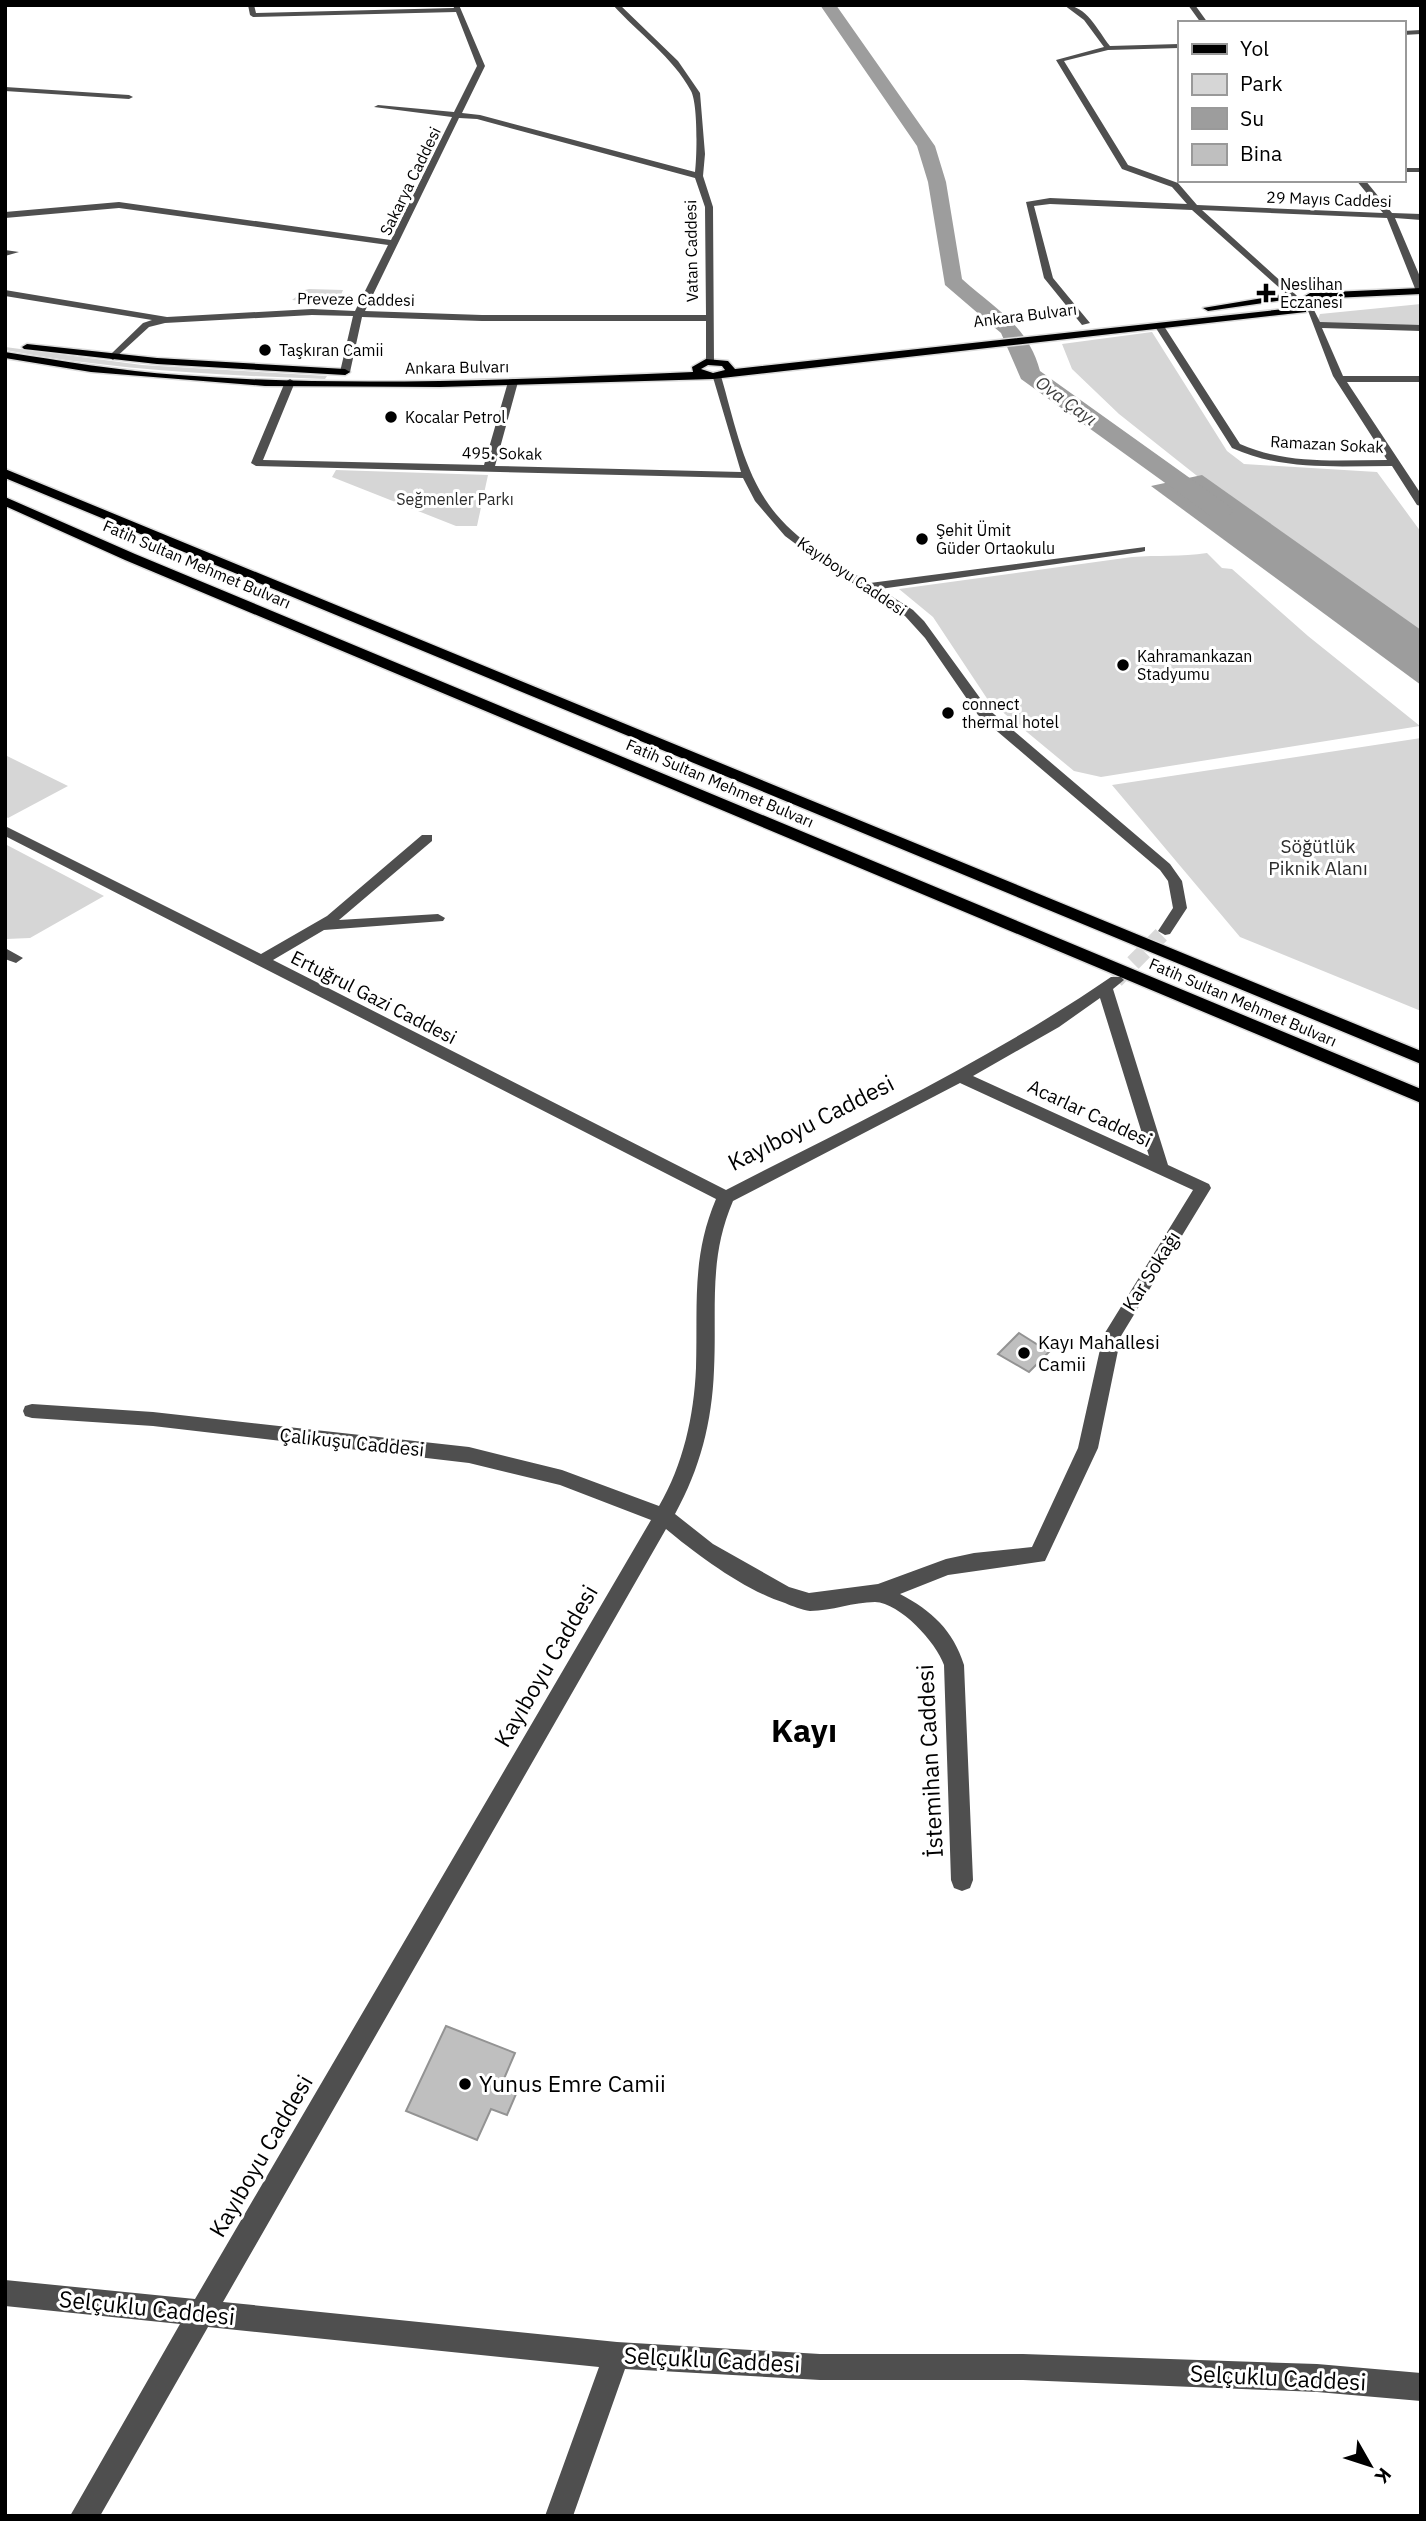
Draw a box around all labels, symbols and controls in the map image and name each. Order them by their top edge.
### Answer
legend [1178,21,1405,182]
text: Yol [1240,34,1269,62]
text: Park [1240,69,1283,97]
text: Su [1240,104,1264,132]
street label: Sakarya Caddesi [375,123,445,239]
text: Bina [1240,139,1282,167]
street label: 29 Mayıs Caddesi [1266,187,1392,211]
street label: Vatan Caddesi [680,200,702,302]
place label: Neslihan Eczanesi [1280,274,1343,312]
marker: Neslihan Eczanesi [1258,285,1274,301]
street label: Preveze Caddesi [297,288,415,310]
street label: Ankara Bulvarı [972,299,1078,331]
place label: Taşkıran Camii [279,340,383,360]
marker: Taşkıran Camii [257,342,273,358]
street label: Ankara Bulvarı [405,356,509,378]
water label: Ova Çayı [1031,371,1101,430]
place label: Kocalar Petrol [405,407,506,427]
marker: Kocalar Petrol [383,409,399,425]
street label: Ramazan Sokak [1270,431,1385,457]
street label: 495. Sokak [462,442,543,464]
park label: Seğmenler Parkı [396,489,514,509]
street label: Fatih Sultan Mehmet Bulvarı [100,515,294,613]
place label: Şehit Ümit Güder Ortaokulu [936,520,1055,558]
marker: Şehit Ümit Güder Ortaokulu [914,531,930,547]
street label: Kayıboyu Caddesi [794,532,910,620]
place label: Kahramankazan Stadyumu [1137,646,1252,684]
marker: Kahramankazan Stadyumu [1115,657,1131,673]
place label: connect thermal hotel [962,694,1059,732]
marker: connect thermal hotel [940,705,956,721]
street label: Fatih Sultan Mehmet Bulvarı [623,734,817,832]
park label: Söğütlük Piknik Alanı [1268,834,1368,880]
street label: Ertuğrul Gazi Caddesi [287,945,461,1049]
street label: Fatih Sultan Mehmet Bulvarı [1146,953,1340,1051]
street label: Kayıboyu Caddesi [722,1067,899,1177]
street label: Acarlar Caddesi [1024,1074,1156,1152]
street label: Kar Sokağı [1117,1226,1185,1316]
place label: Kayı Mahallesi Camii [1038,1330,1160,1376]
marker: Kayı Mahallesi Camii [1016,1345,1032,1361]
street label: Çalıkuşu Caddesi [278,1422,426,1462]
street label: Kayıboyu Caddesi [487,1579,604,1752]
street label: İstemihan Caddesi [909,1664,949,1858]
district label: Kayı [771,1709,837,1751]
place label: Yunus Emre Camii [479,2068,666,2098]
street label: Kayıboyu Caddesi [202,2069,319,2242]
marker: Yunus Emre Camii [457,2076,473,2092]
street label: Selçuklu Caddesi [58,2283,236,2331]
street label: Selçuklu Caddesi [623,2339,801,2379]
street label: Selçuklu Caddesi [1189,2357,1367,2397]
north arrow [1335,2430,1405,2500]
text: K [1370,2463,1397,2488]

